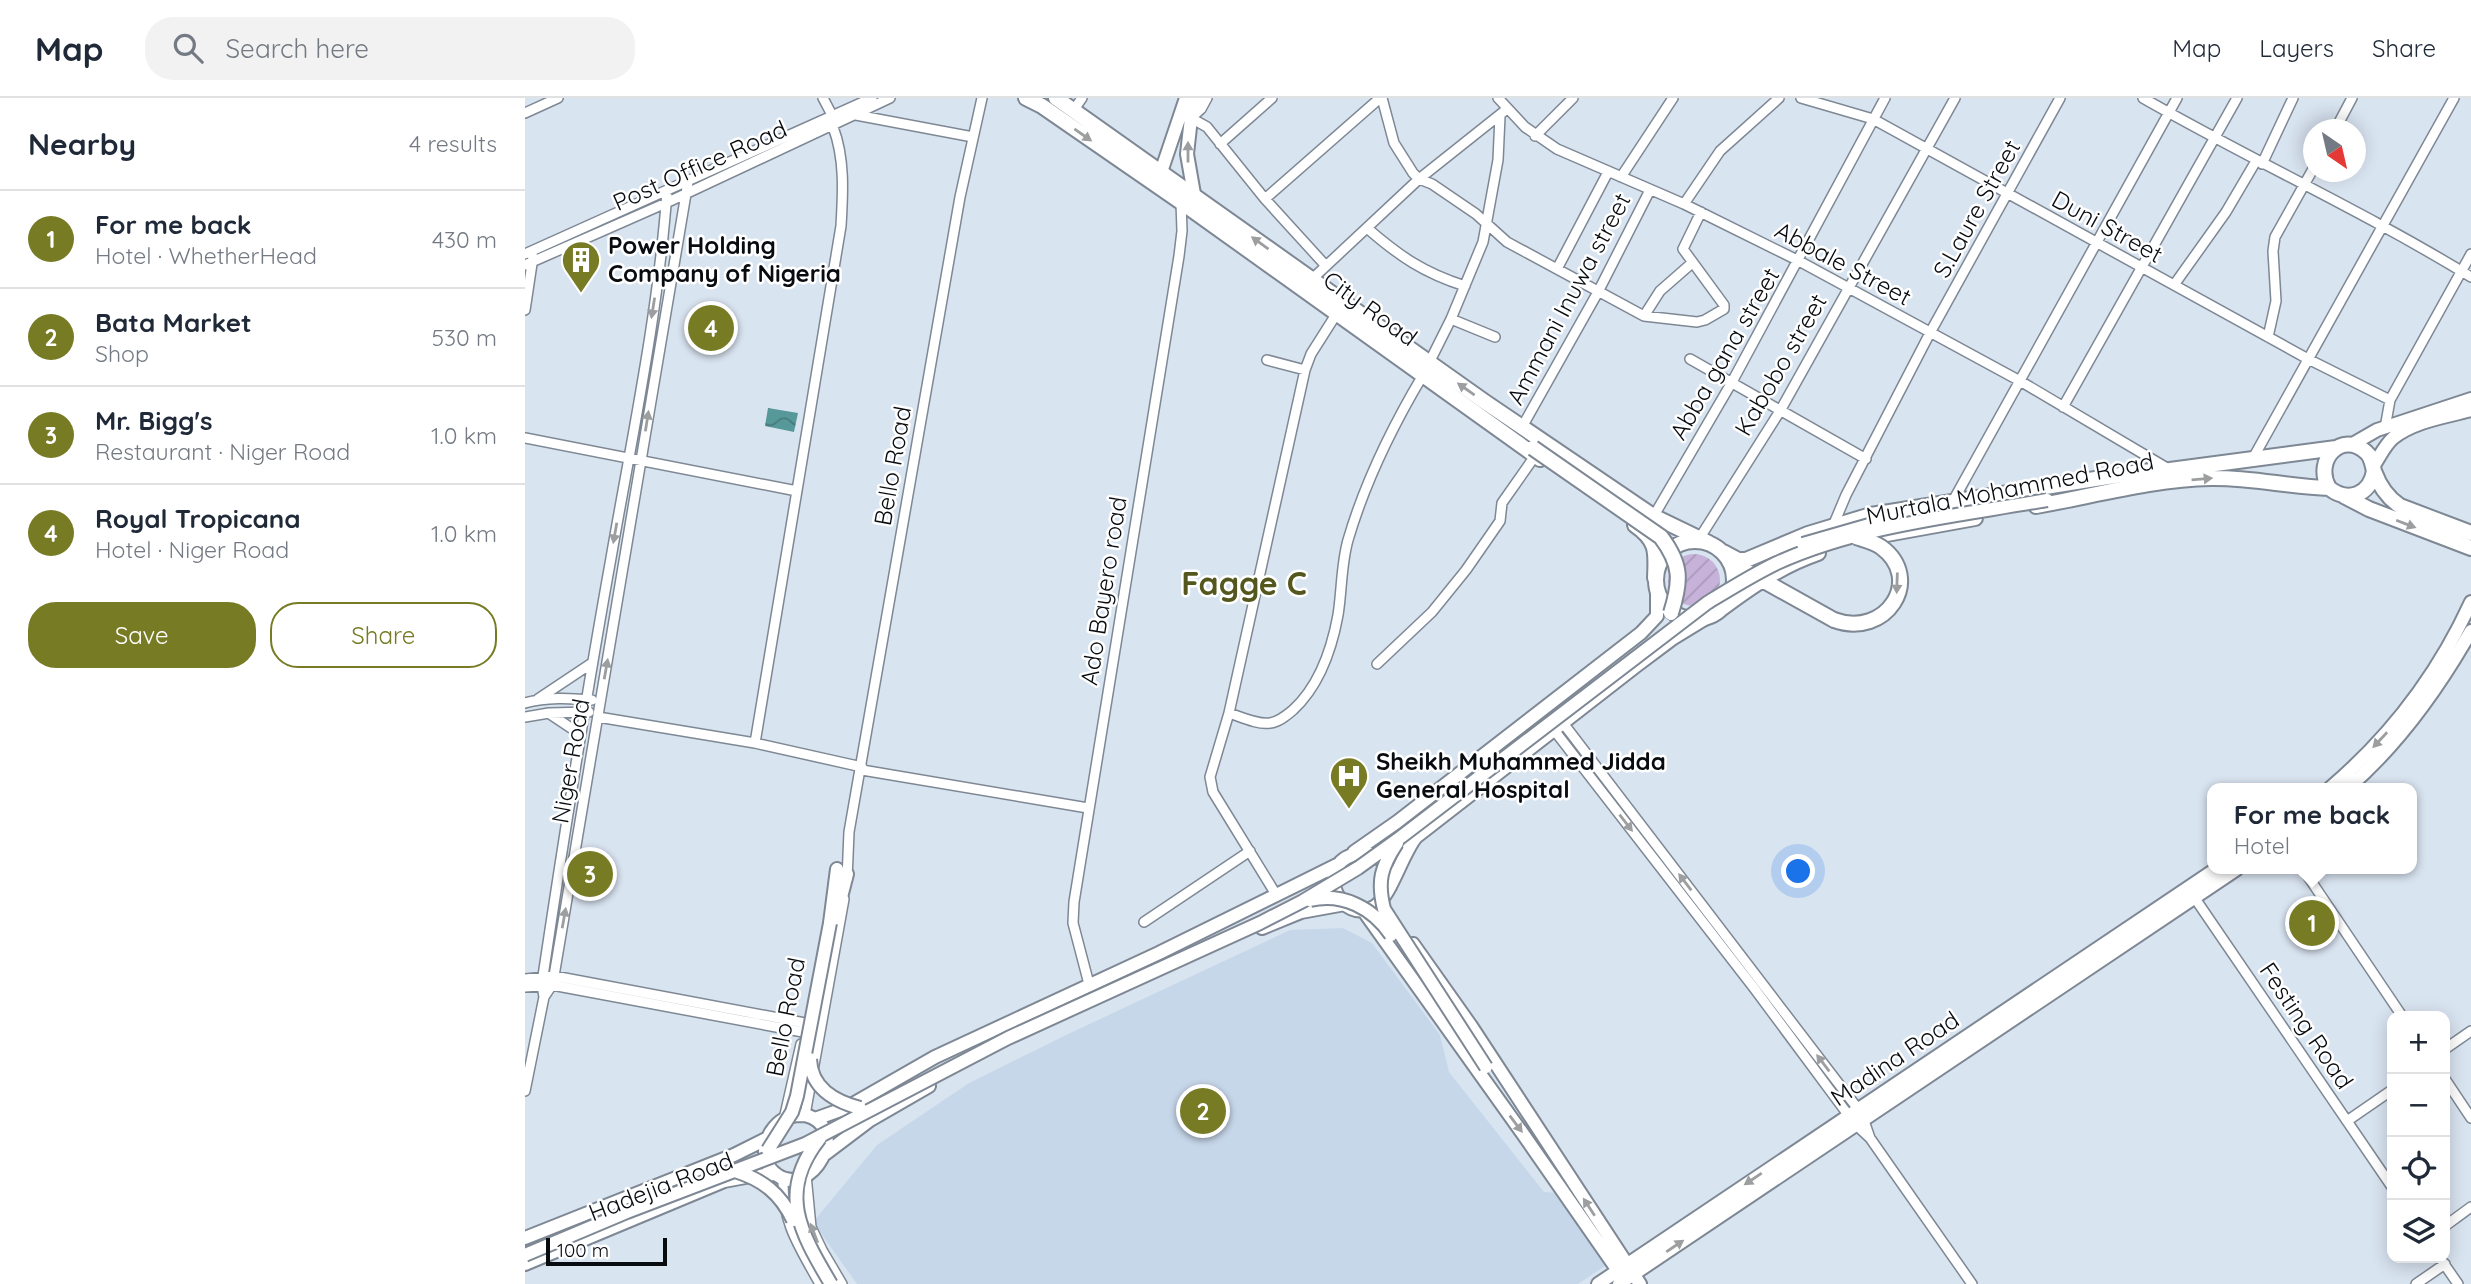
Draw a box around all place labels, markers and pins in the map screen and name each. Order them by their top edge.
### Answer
place label: Power Holding Company of Nigeria [608,230,841,288]
building icon: Power Holding Company of Nigeria [560,239,602,294]
pin: 4 [688,302,734,354]
place label: Sheikh Muhammed Jidda General Hospital [1376,746,1666,804]
hospital icon: Sheikh Muhammed Jidda General Hospital [1328,755,1370,810]
pin: 3 [567,848,613,900]
pin: 1 [2289,897,2335,949]
pin: 2 [1180,1085,1226,1137]

